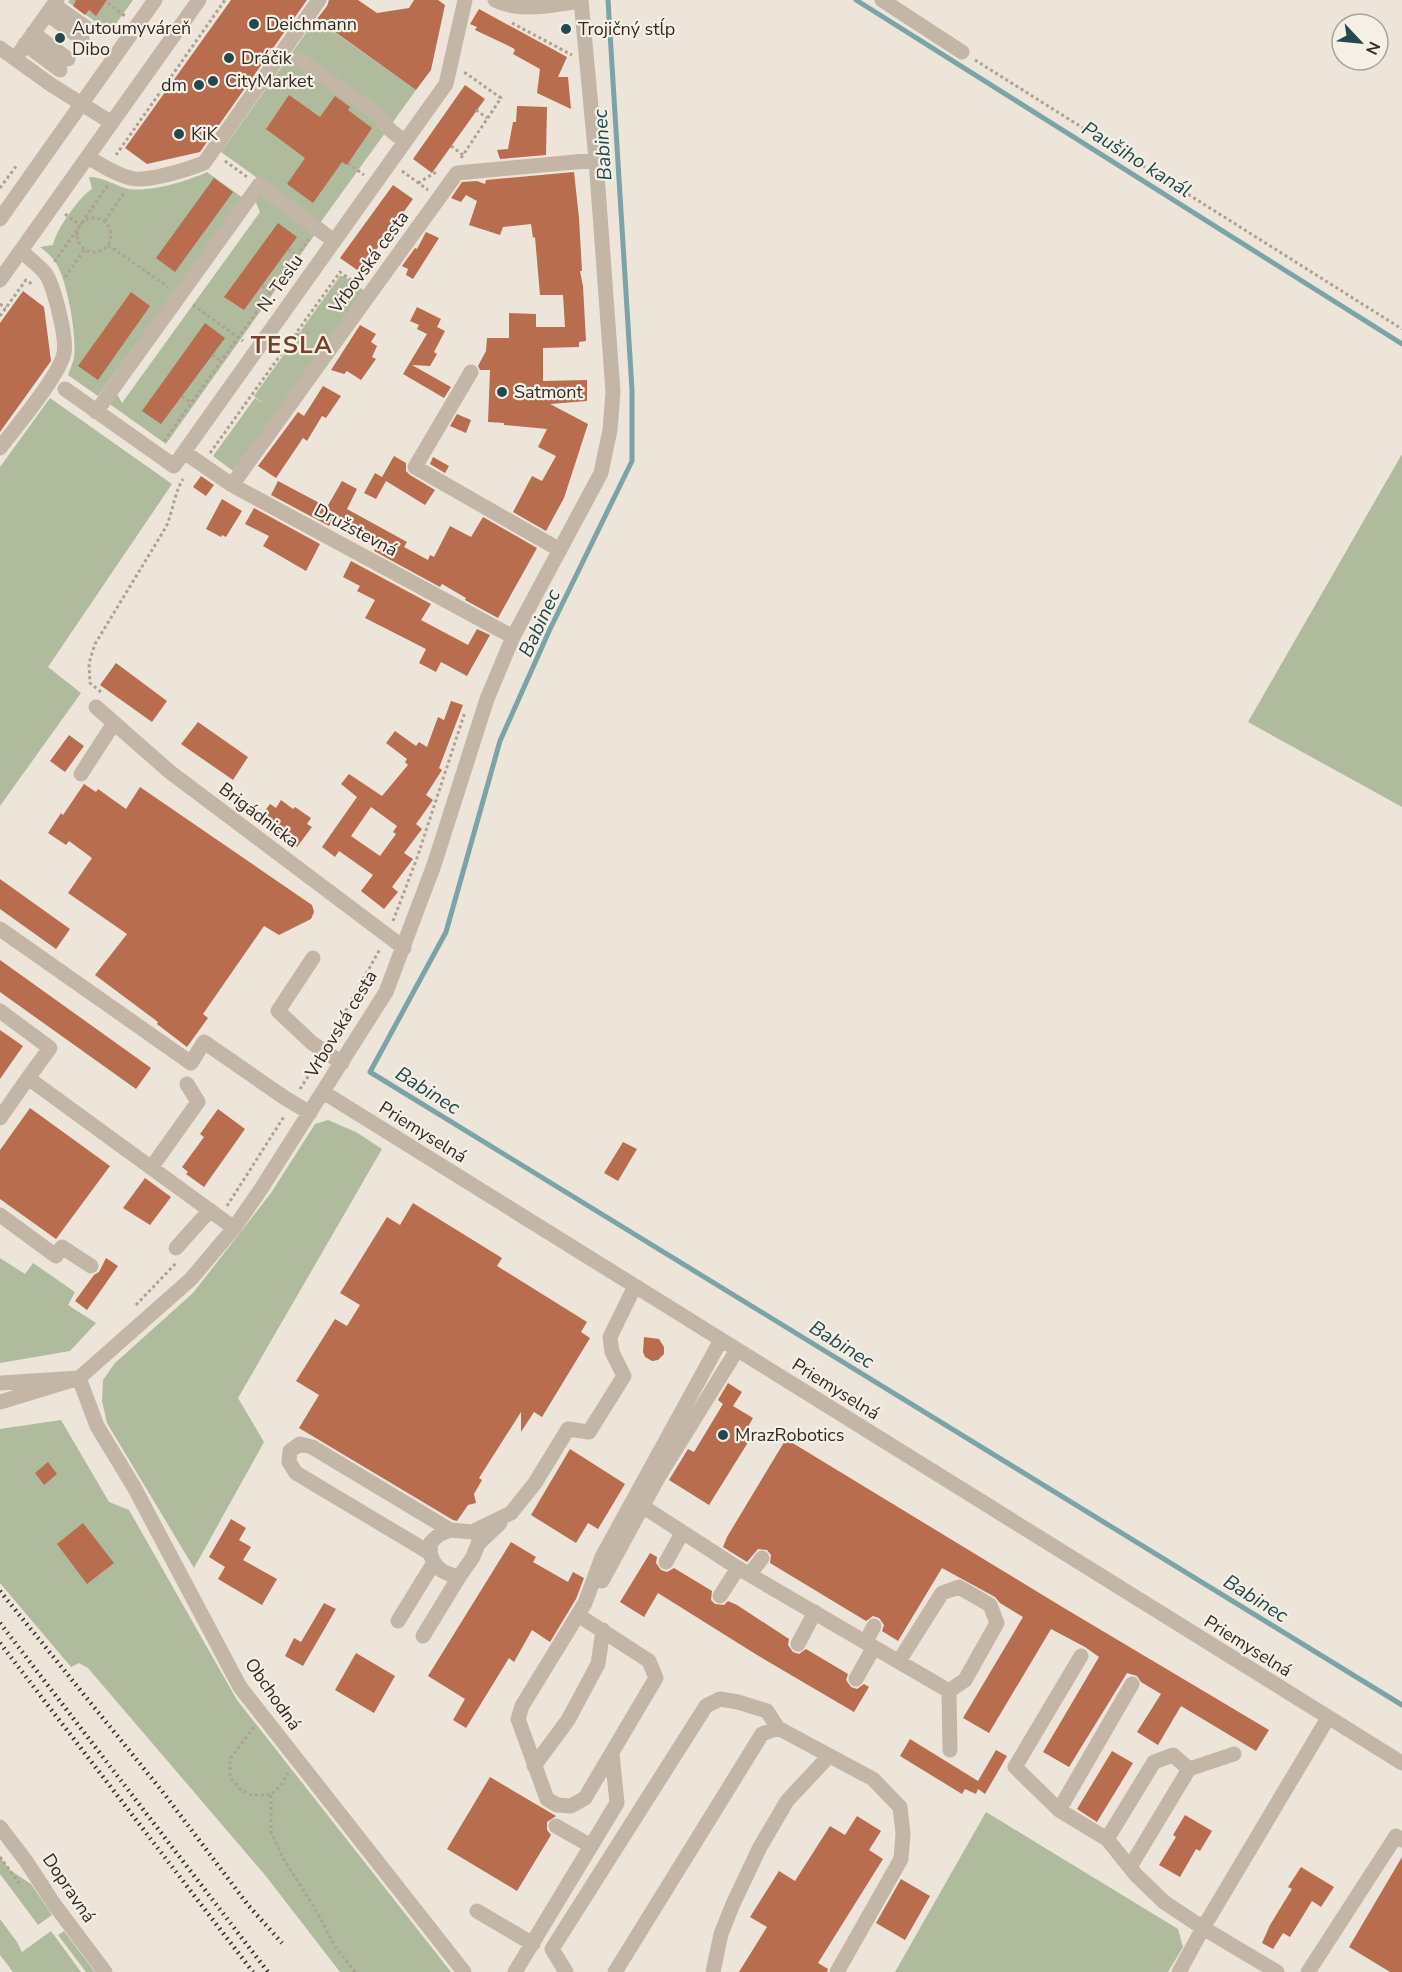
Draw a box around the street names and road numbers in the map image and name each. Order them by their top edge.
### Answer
street label: Vrbovská cesta [323,206,414,319]
street label: N. Teslu [251,249,309,317]
street label: Družstevná [310,498,402,562]
street label: Brigádnicka [214,777,304,853]
street label: Vrbovská cesta [299,966,382,1083]
street label: Priemyselná [375,1096,471,1168]
street label: Priemyselná [788,1353,884,1425]
street label: Priemyselná [1200,1610,1296,1682]
street label: Obchodná [239,1653,307,1735]
street label: Dopravná [37,1849,101,1927]

